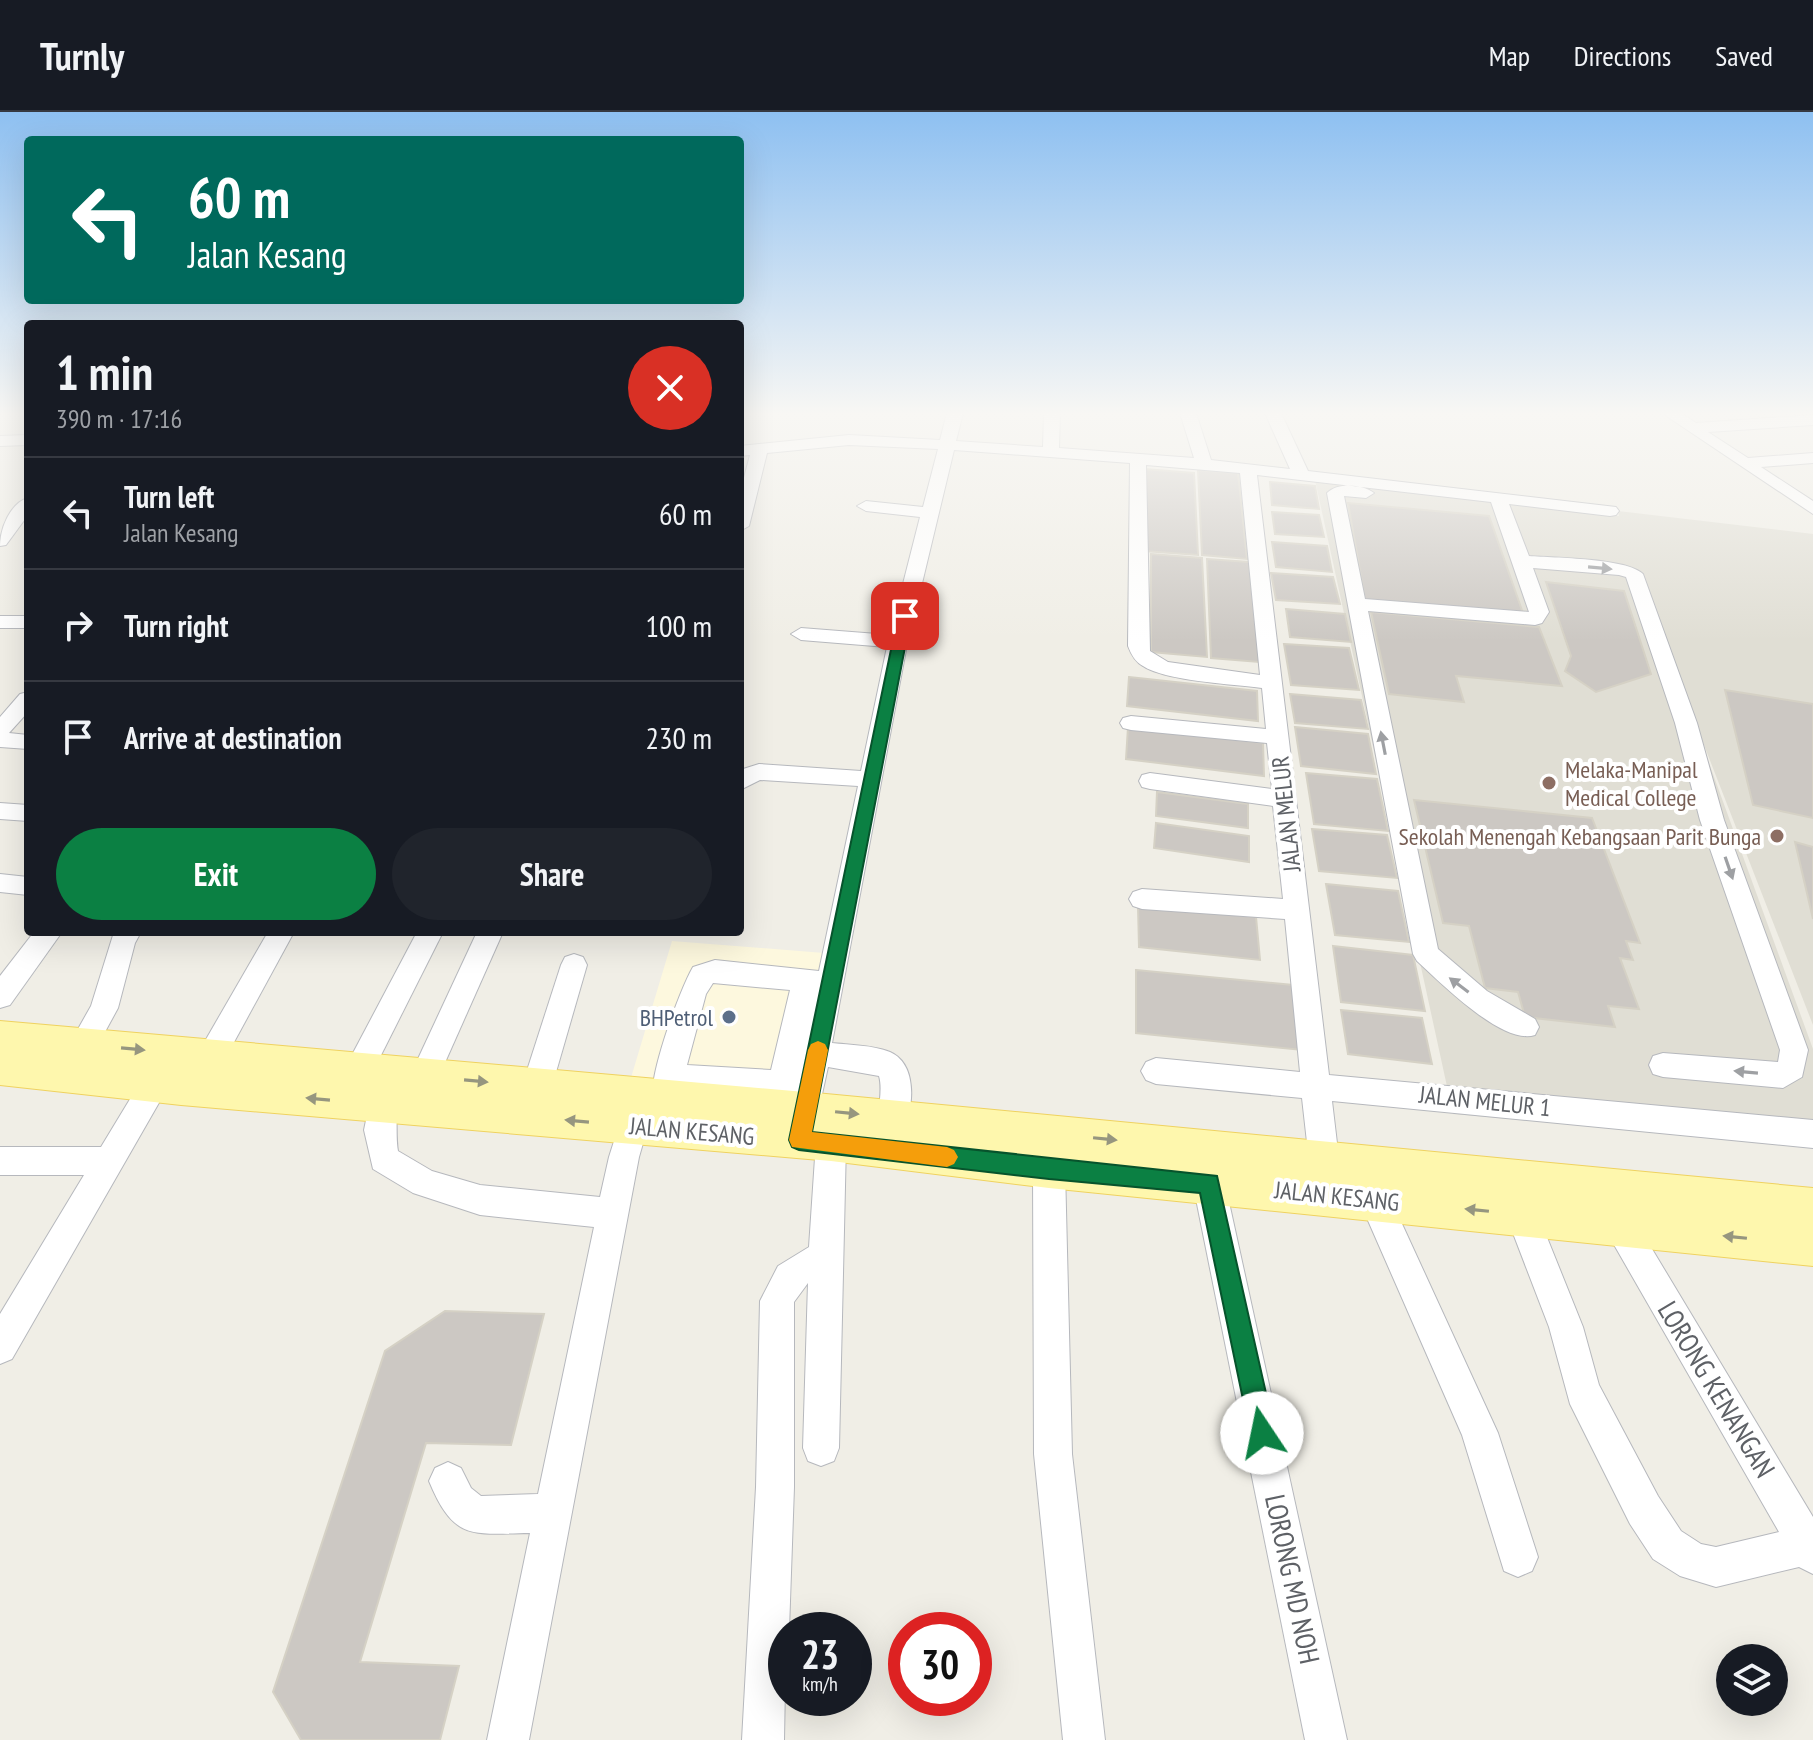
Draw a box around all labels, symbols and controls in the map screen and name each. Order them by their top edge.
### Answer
text: Turnly [40,31,124,80]
text: Map [1489,37,1530,74]
text: Directions [1574,37,1671,74]
text: Saved [1715,37,1773,74]
text: 60 m [188,161,290,233]
icon: left [56,168,160,272]
text: Jalan Kesang [188,231,346,278]
text: 1 min [56,341,153,403]
button: close [628,346,712,430]
text: 390 m · 17:16 [56,402,182,435]
text: Turn left [124,477,214,516]
icon: left [56,491,100,535]
text: 60 m [659,494,712,533]
text: Jalan Kesang [124,516,238,549]
one-way arrow [1588,562,1613,575]
pin [871,582,939,650]
icon: arrive [883,594,927,638]
icon: right [56,603,100,647]
text: Turn right [124,606,228,645]
text: 100 m [646,606,712,645]
icon: arrive [56,715,100,759]
text: Arrive at destination [124,718,342,757]
text: 230 m [646,718,712,757]
one-way arrow [1376,731,1389,756]
place label: Melaka-Manipal Medical College [1565,754,1698,813]
street label: JALAN MELUR [1265,755,1308,874]
marker: Melaka-Manipal Medical College [1540,774,1558,792]
place label: Sekolah Menengah Kebangsaan Parit Bunga [1399,821,1761,852]
marker: Sekolah Menengah Kebangsaan Parit Bunga [1768,827,1786,845]
button: Exit [56,828,376,920]
button: Share [392,828,712,920]
one-way arrow [1724,856,1736,880]
one-way arrow [1449,977,1469,993]
place label: BHPetrol [640,1002,713,1033]
marker: BHPetrol [720,1008,738,1026]
one-way arrow [121,1043,146,1056]
one-way arrow [1733,1065,1758,1078]
one-way arrow [464,1075,489,1088]
street label: JALAN MELUR 1 [1417,1079,1552,1123]
one-way arrow [305,1093,330,1106]
one-way arrow [835,1107,860,1120]
street label: JALAN KESANG [627,1110,756,1152]
one-way arrow [564,1114,589,1127]
one-way arrow [1093,1132,1118,1145]
street label: JALAN KESANG [1272,1174,1401,1218]
one-way arrow [1464,1204,1489,1217]
one-way arrow [1722,1230,1747,1243]
street label: LORONG KENANGAN [1650,1294,1784,1484]
position arrow [1220,1391,1304,1475]
street label: LORONG MD NOH [1257,1491,1329,1667]
speed limit sign: 30 [888,1612,992,1716]
text: 23 [801,1628,839,1680]
map controls [1716,1644,1788,1716]
button: layers [1716,1644,1788,1716]
text: km/h [802,1671,838,1697]

